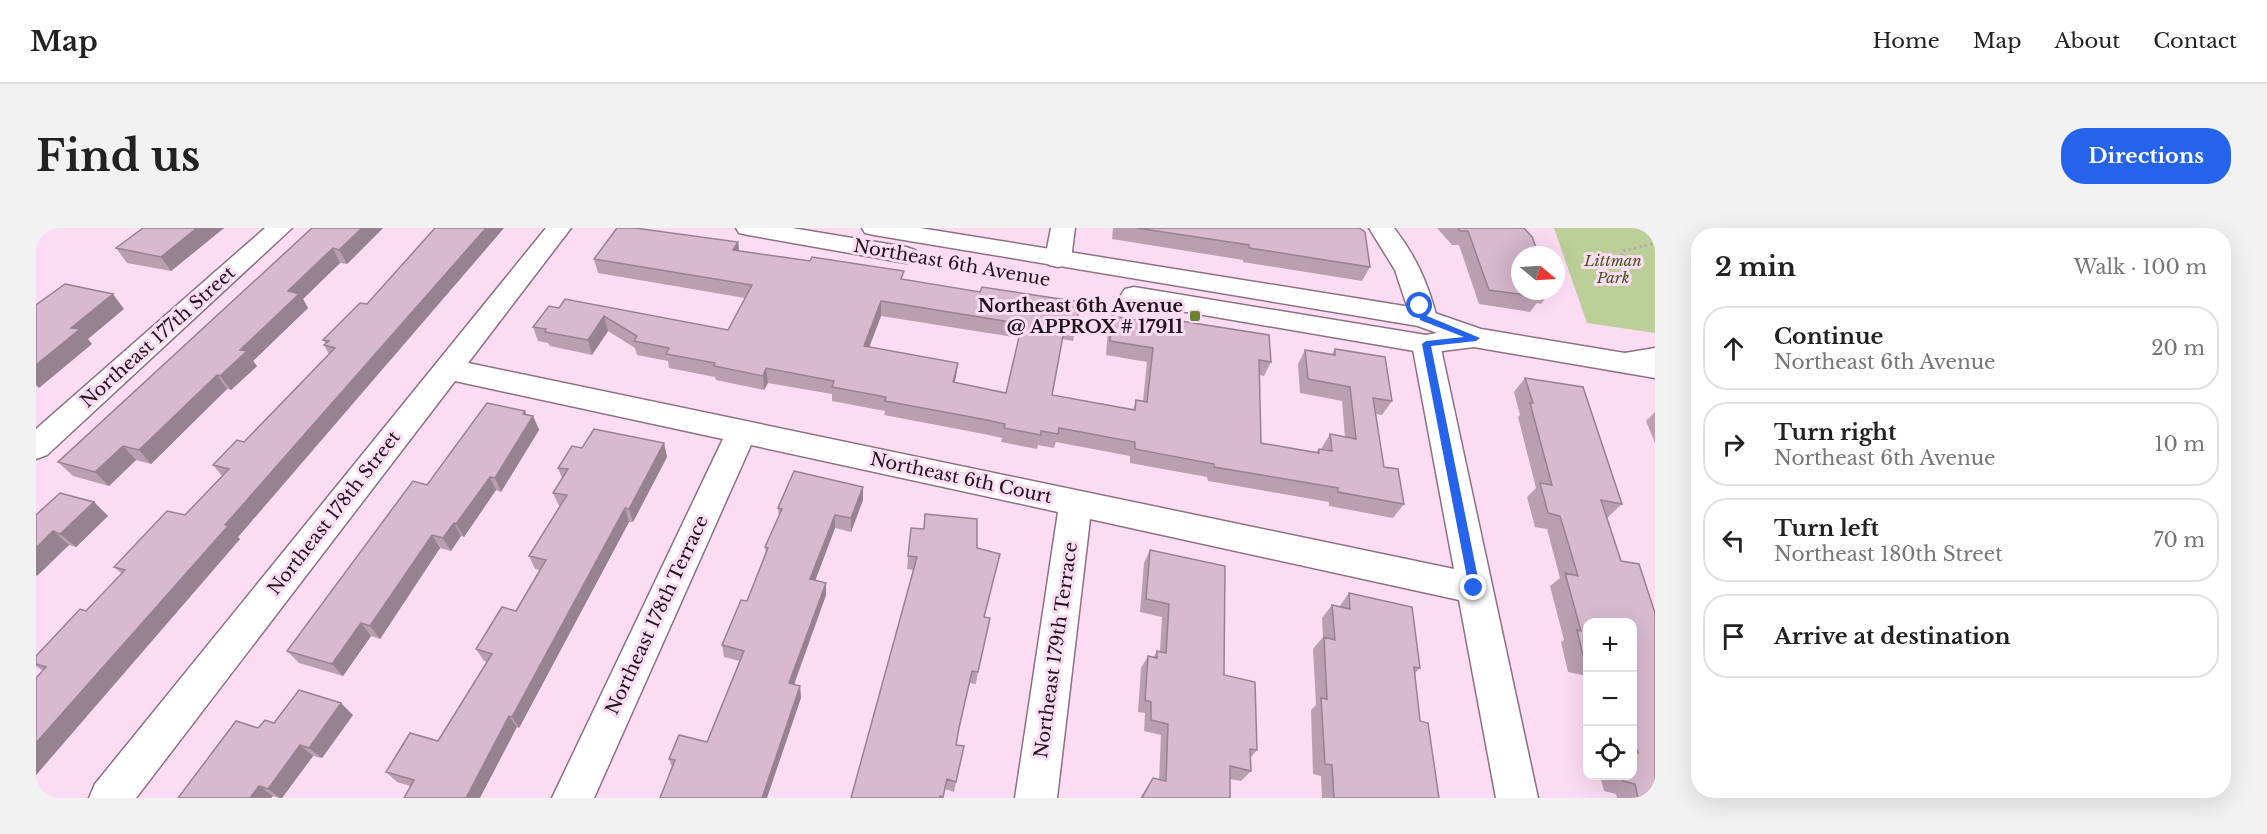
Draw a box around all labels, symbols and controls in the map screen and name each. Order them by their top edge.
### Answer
text: Map [30,24,98,59]
text: Home [1873,28,1940,54]
text: Map [1973,28,2021,54]
text: About [2054,28,2120,54]
text: Contact [2153,28,2237,54]
button: Directions [2061,128,2231,184]
text: Find us [36,130,200,182]
street label: Northeast 6th Avenue [852,235,1052,291]
north arrow [1511,246,1565,300]
park label: Littman Park [1583,251,1642,287]
text: 2 min [1715,251,1796,283]
text: Walk · 100 m [2074,255,2207,279]
street label: Northeast 177th Street [76,262,240,412]
route start [1406,292,1432,318]
place label: Northeast 6th Avenue @ APPROX # 17911 [978,295,1183,338]
marker: Northeast 6th Avenue @ APPROX # 17911 [1188,309,1202,323]
text: Continue [1774,323,1883,350]
icon: ahead [1717,332,1750,365]
text: 20 m [2151,336,2205,360]
text: Northeast 6th Avenue [1774,350,1996,374]
text: Turn right [1774,419,1896,446]
street label: Northeast 178th Street [263,426,405,599]
icon: right [1717,428,1750,461]
text: 10 m [2155,432,2205,456]
text: Northeast 6th Avenue [1774,446,1996,470]
street label: Northeast 6th Court [868,448,1054,508]
street label: Northeast 178th Terrace [601,512,713,718]
text: Turn left [1774,515,1879,542]
icon: left [1717,524,1750,557]
text: 70 m [2153,528,2205,552]
street label: Northeast 179th Terrace [1030,541,1082,759]
text: Northeast 180th Street [1774,542,2003,566]
route end [1460,574,1486,600]
map controls [1583,618,1637,780]
button: + [1583,618,1637,672]
icon: arrive [1717,620,1750,653]
text: Arrive at destination [1774,623,2011,650]
button: − [1583,672,1637,726]
button: locate [1583,726,1637,780]

